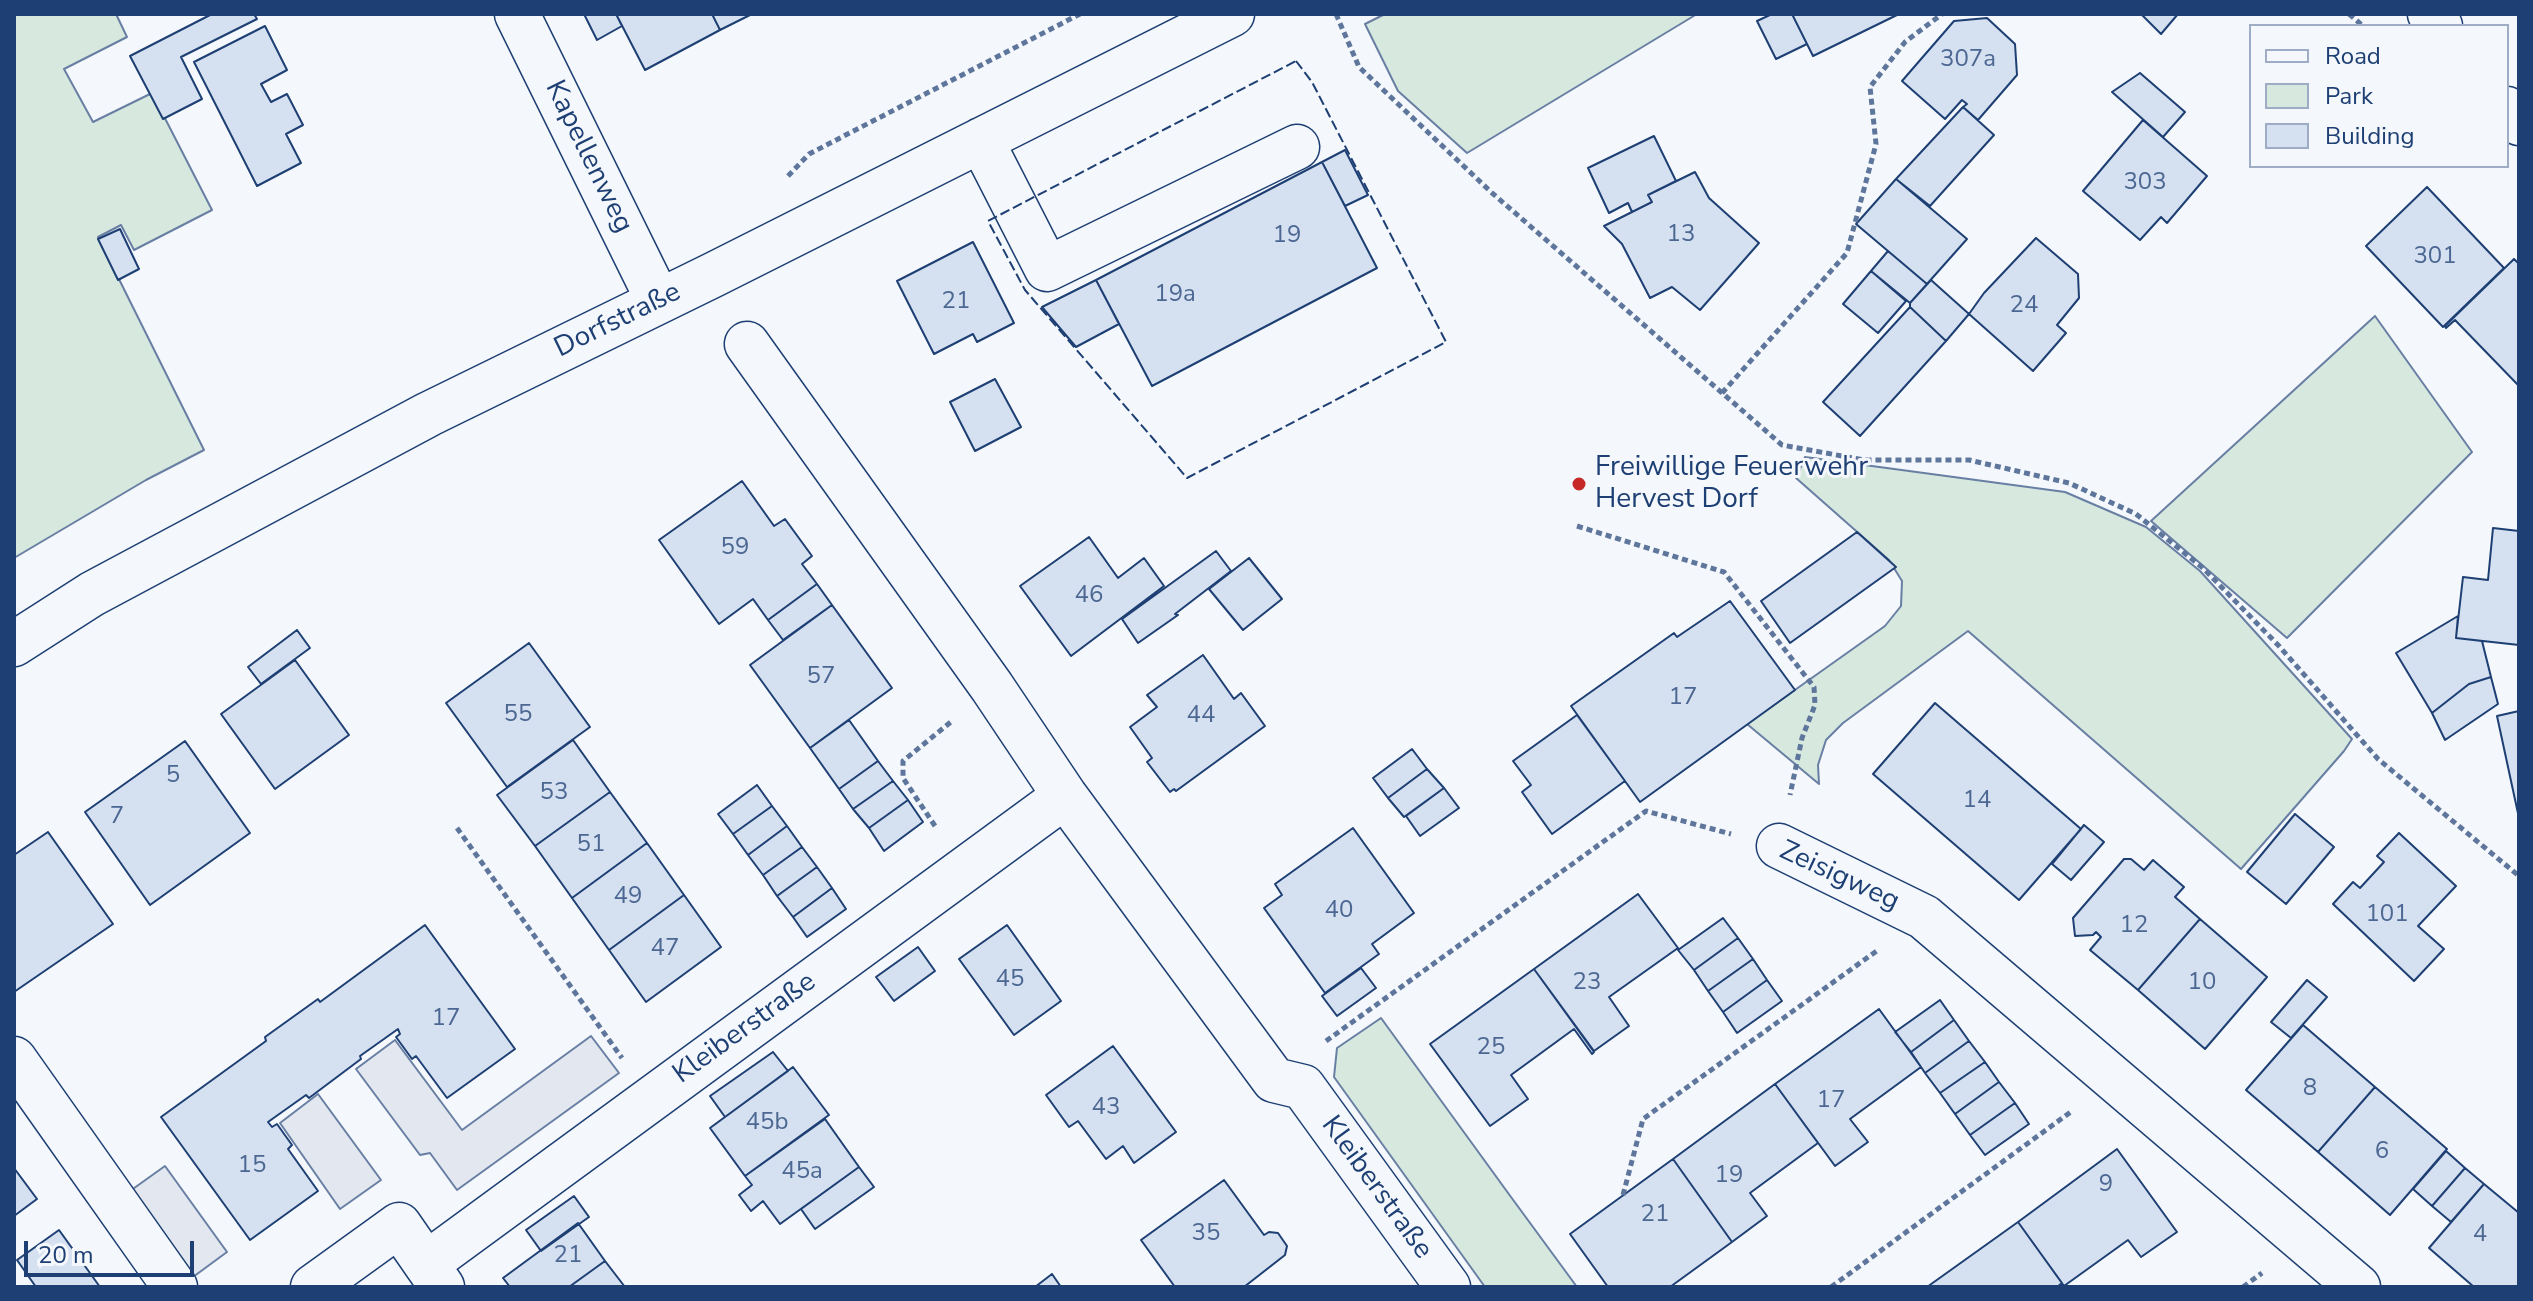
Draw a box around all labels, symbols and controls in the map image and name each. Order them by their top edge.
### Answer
legend [2249,24,2509,168]
text: Road [2325,40,2381,72]
house number: 307a [1940,46,1996,74]
street label: Kapellenweg [537,75,639,239]
text: Park [2325,80,2373,112]
text: Building [2325,120,2415,152]
house number: 303 [2123,169,2167,197]
house number: 13 [1667,221,1695,249]
house number: 19 [1273,222,1301,250]
house number: 301 [2413,243,2457,271]
street label: Dorfstraße [549,276,687,366]
house number: 19a [1154,281,1196,309]
house number: 21 [942,288,970,316]
house number: 24 [2010,292,2038,320]
place label: Freiwillige Feuerwehr Hervest Dorf [1595,451,1868,517]
marker: Freiwillige Feuerwehr Hervest Dorf [1570,475,1588,493]
house number: 59 [721,534,749,562]
house number: 46 [1075,582,1103,610]
house number: 57 [807,663,835,691]
house number: 17 [1669,684,1697,712]
house number: 55 [504,701,532,729]
house number: 44 [1187,702,1215,730]
house number: 5 [166,762,180,790]
house number: 53 [540,779,568,807]
house number: 14 [1963,787,1991,815]
house number: 7 [110,803,124,831]
house number: 51 [577,831,605,859]
street label: Zeisigweg [1774,835,1904,919]
house number: 49 [614,883,642,911]
house number: 40 [1325,897,1353,925]
house number: 101 [2365,901,2409,929]
house number: 12 [2120,912,2148,940]
house number: 47 [651,935,679,963]
street label: Kleiberstraße [667,966,823,1092]
house number: 45 [996,966,1024,994]
house number: 23 [1573,969,1601,997]
house number: 10 [2188,969,2216,997]
house number: 17 [432,1005,460,1033]
house number: 25 [1477,1034,1505,1062]
house number: 8 [2303,1075,2317,1103]
house number: 17 [1817,1087,1845,1115]
house number: 43 [1092,1094,1120,1122]
house number: 45b [746,1109,788,1137]
street label: Kleiberstraße [1313,1110,1439,1266]
house number: 6 [2375,1138,2389,1166]
house number: 15 [238,1152,266,1180]
house number: 45a [781,1158,823,1186]
house number: 19 [1715,1162,1743,1190]
house number: 9 [2099,1171,2113,1199]
house number: 21 [1641,1201,1669,1229]
house number: 35 [1192,1220,1220,1248]
house number: 4 [2473,1221,2487,1249]
scale bar [28,1225,198,1275]
text: 20 m [38,1239,94,1271]
house number: 21 [554,1242,582,1270]

